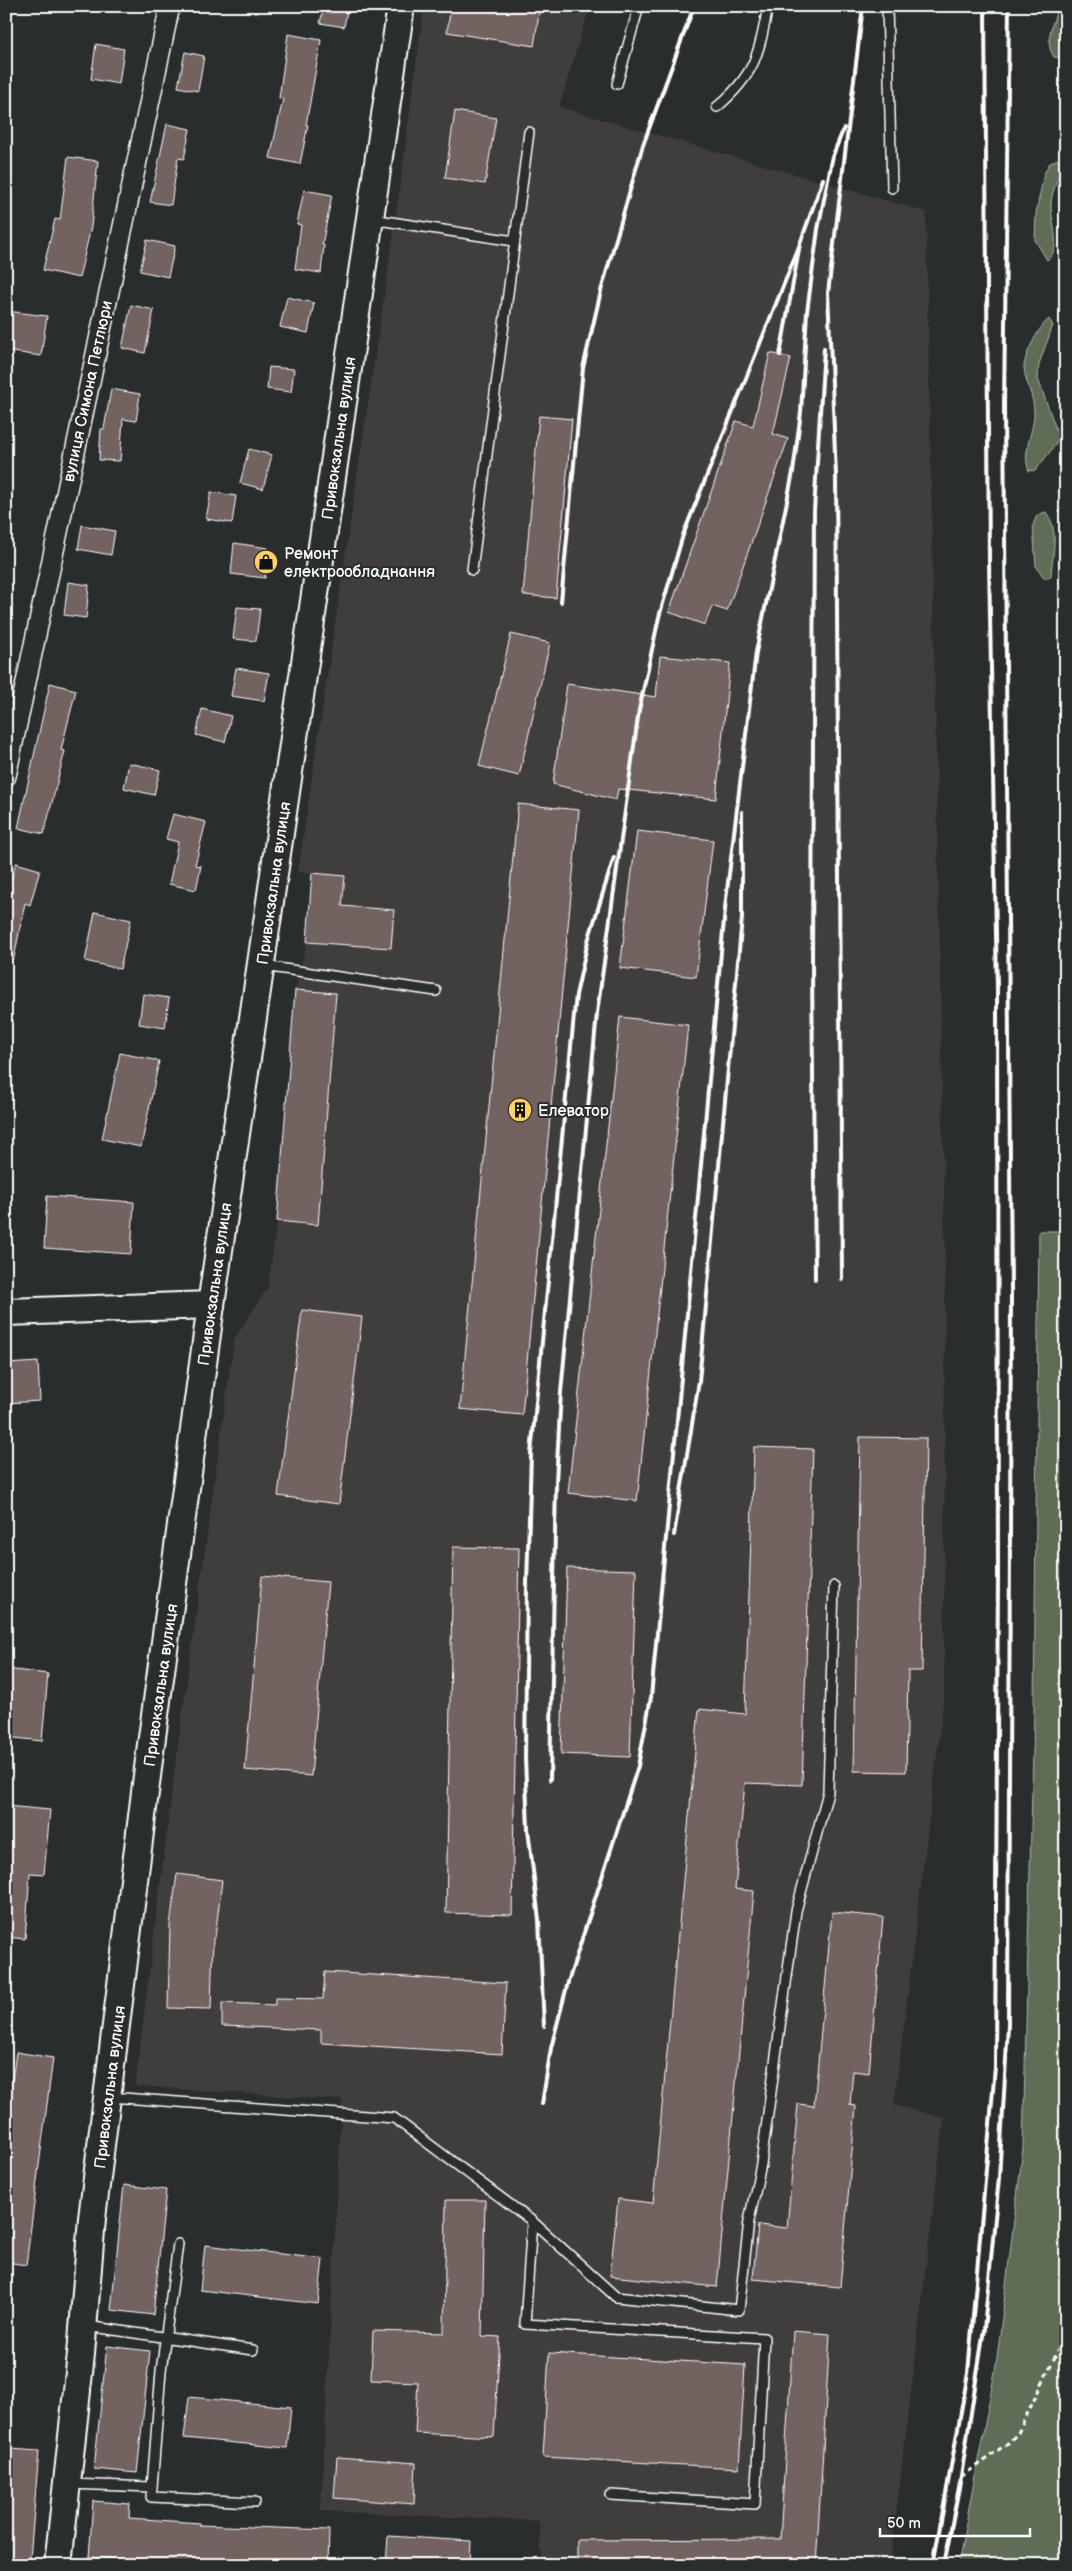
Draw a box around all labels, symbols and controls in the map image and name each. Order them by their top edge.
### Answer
street label: вулиця Симона Петлюри [60,299,117,484]
street label: Привокзальна вулиця [319,355,360,521]
place label: Ремонт електрообладнання [284,545,435,582]
shop icon: Ремонт електрообладнання [253,549,279,575]
street label: Привокзальна вулиця [254,800,295,966]
building icon: Елеватор [507,1097,533,1123]
place label: Елеватор [538,1102,609,1121]
street label: Привокзальна вулиця [195,1201,236,1367]
street label: Привокзальна вулиця [141,1602,182,1768]
street label: Привокзальна вулиця [91,2004,130,2170]
scale bar [880,2506,1030,2538]
text: 50 m [887,2514,921,2533]

